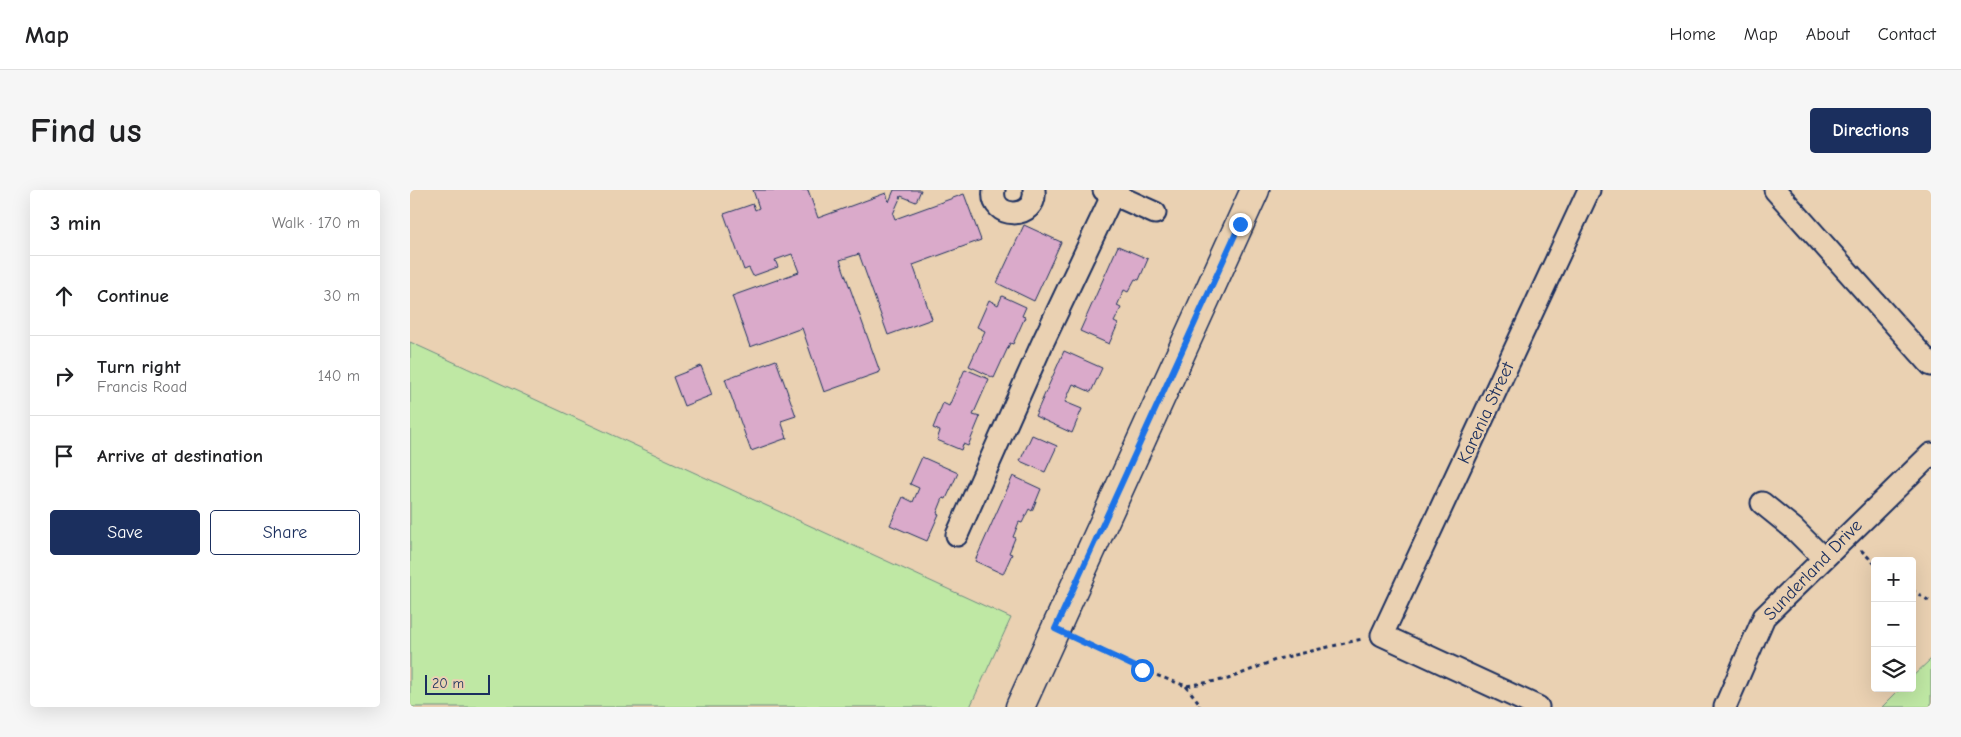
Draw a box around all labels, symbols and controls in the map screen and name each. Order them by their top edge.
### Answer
text: Map [25,21,69,49]
text: Home [1669,24,1716,45]
text: Map [1744,24,1778,45]
text: About [1806,24,1850,45]
text: Contact [1878,24,1936,45]
button: Directions [1810,108,1931,153]
text: Find us [30,110,142,151]
text: 3 min [50,211,101,235]
route end [1229,213,1252,236]
text: Walk · 170 m [272,214,360,232]
icon: ahead [50,282,78,310]
text: Continue [97,285,169,307]
text: 30 m [324,287,360,305]
text: Turn right [97,356,181,378]
street label: Karenia Street [1453,358,1519,467]
icon: right [50,362,78,390]
text: 140 m [318,367,360,385]
text: Francis Road [97,378,187,396]
icon: arrive [50,442,78,470]
text: Arrive at destination [97,445,263,467]
button: Save [50,510,200,555]
button: Share [210,510,360,555]
street label: Sunderland Drive [1760,515,1866,625]
map controls [1871,557,1916,692]
button: + [1871,557,1916,602]
button: − [1871,602,1916,647]
button: layers [1871,647,1916,692]
route start [1131,659,1154,682]
scale bar [425,672,490,695]
text: 20 m [432,675,464,692]

